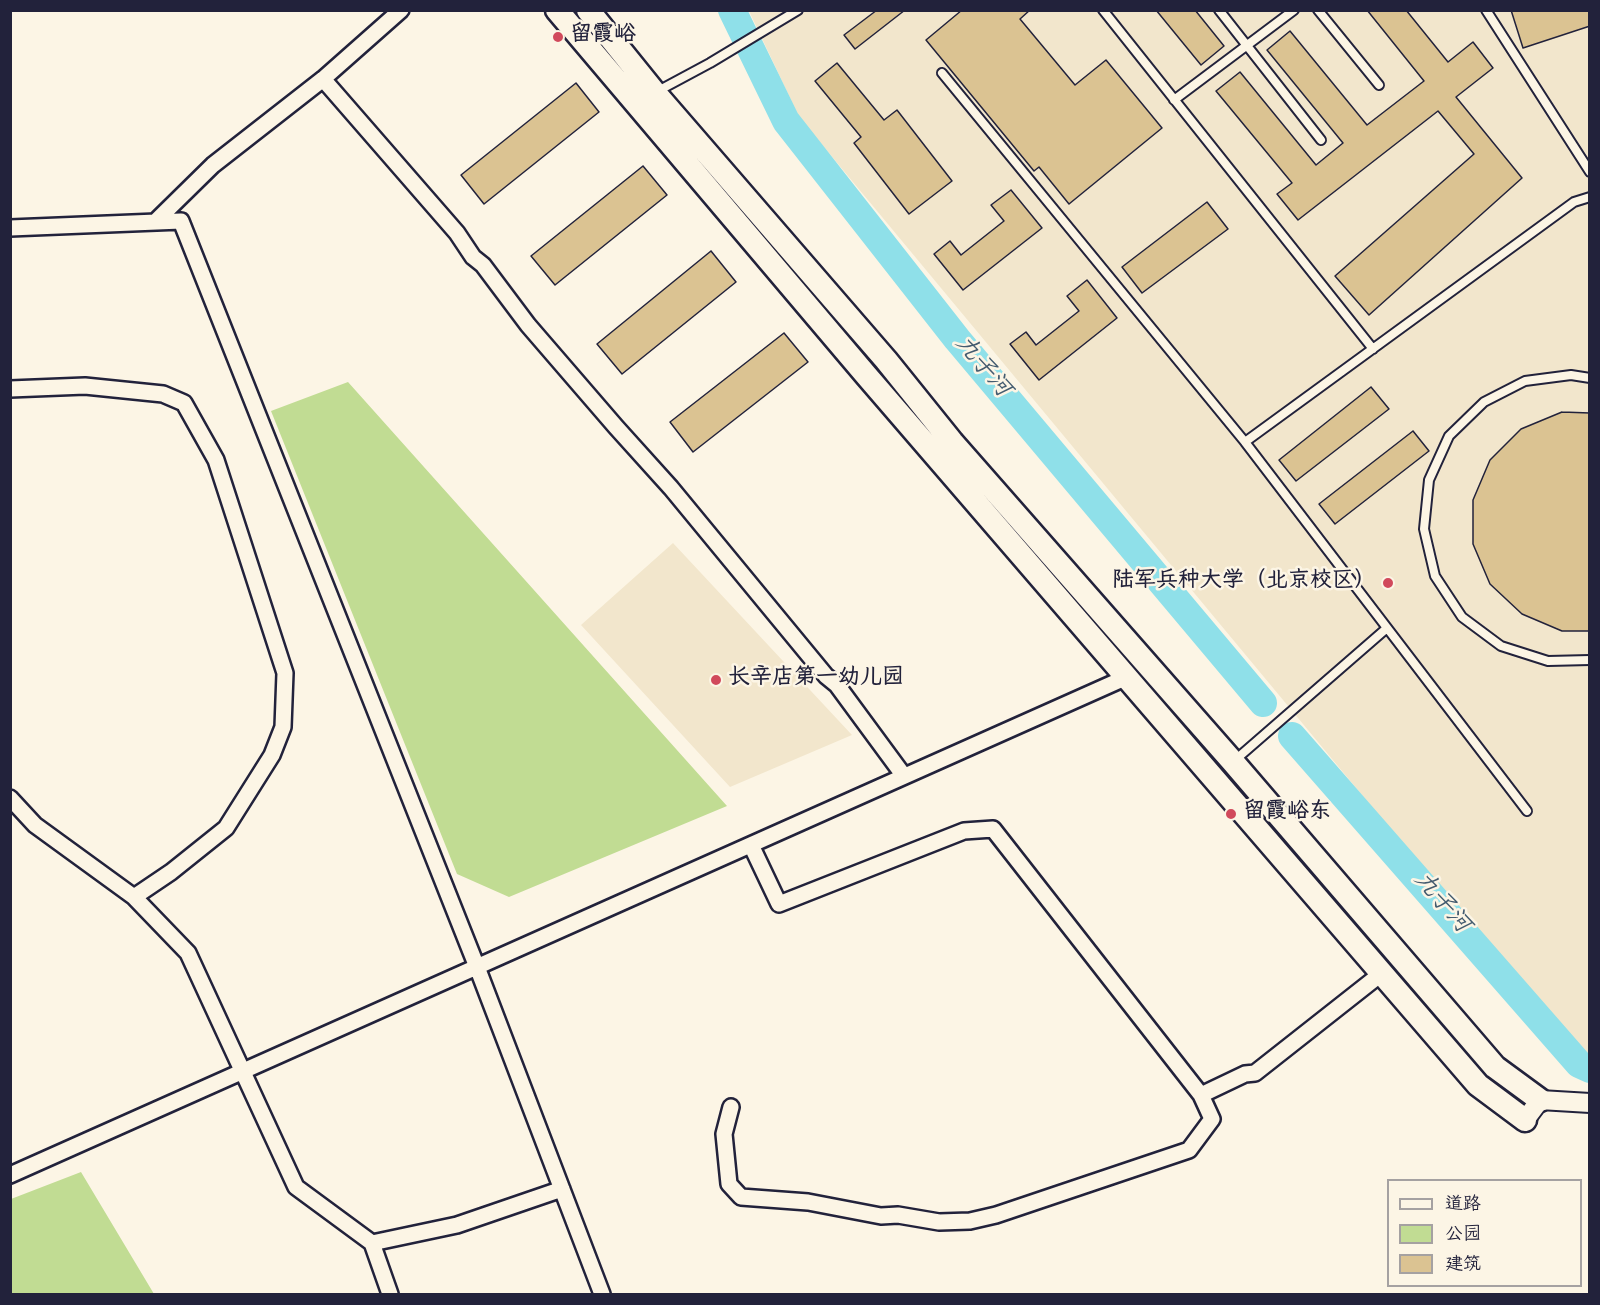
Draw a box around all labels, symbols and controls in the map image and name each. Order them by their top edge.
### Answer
place label: 留霞峪 [570,24,636,50]
marker: 留霞峪 [551,30,565,44]
water label: 九子河 [947,331,1015,405]
place label: 陆军兵种大学（北京校区） [1112,570,1376,596]
marker: 陆军兵种大学（北京校区） [1381,576,1395,590]
place label: 长辛店第一幼儿园 [728,667,904,693]
marker: 长辛店第一幼儿园 [709,673,723,687]
place label: 留霞峪东 [1243,801,1331,827]
marker: 留霞峪东 [1224,807,1238,821]
water label: 九子河 [1406,867,1474,941]
legend [1387,1179,1582,1287]
text: 道路 [1445,1193,1481,1218]
text: 公园 [1445,1223,1481,1248]
text: 建筑 [1445,1253,1481,1278]

